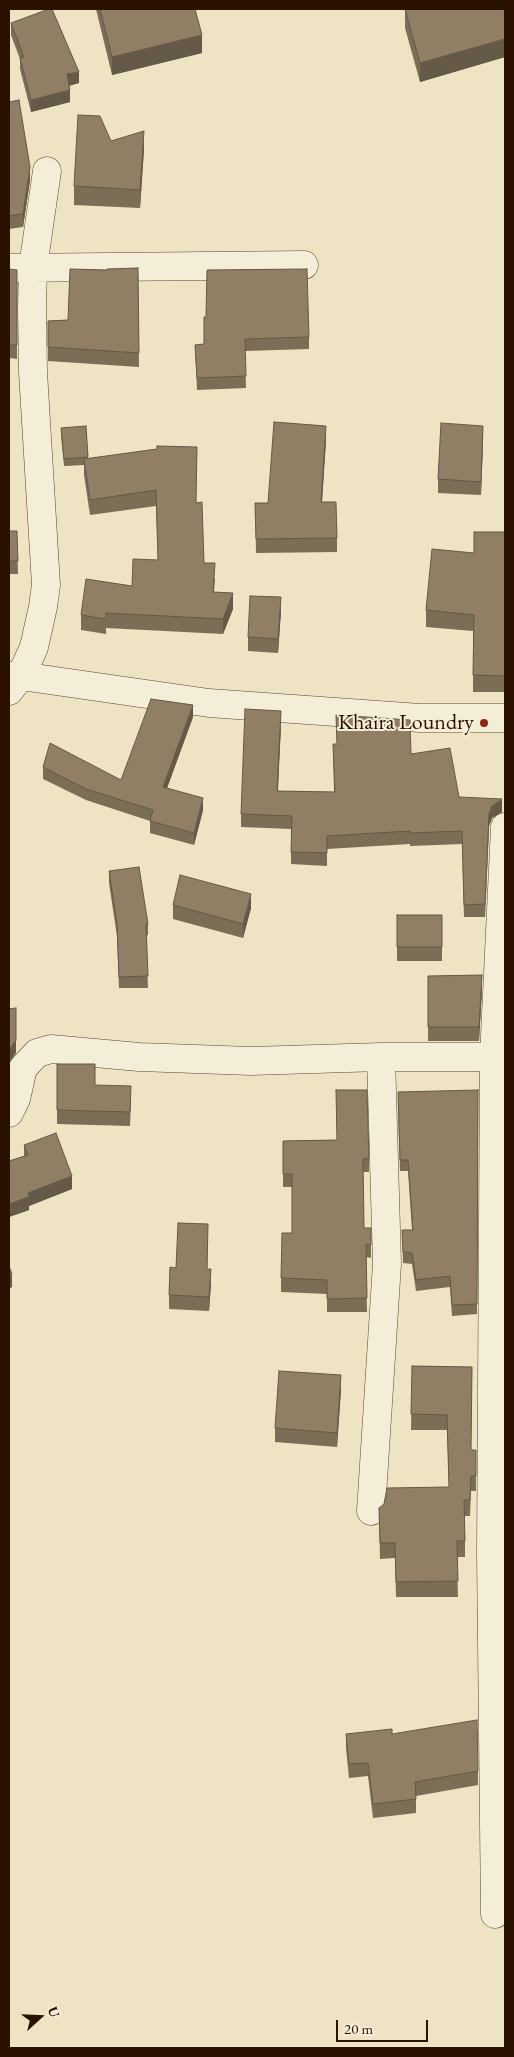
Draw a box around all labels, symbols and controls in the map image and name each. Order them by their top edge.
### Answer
place label: Khaira Loundry [338,710,474,736]
marker: Khaira Loundry [478,717,490,729]
north arrow [15,1992,65,2042]
text: U [44,2004,64,2020]
scale bar [339,2010,432,2042]
text: 20 m [344,2019,373,2038]

